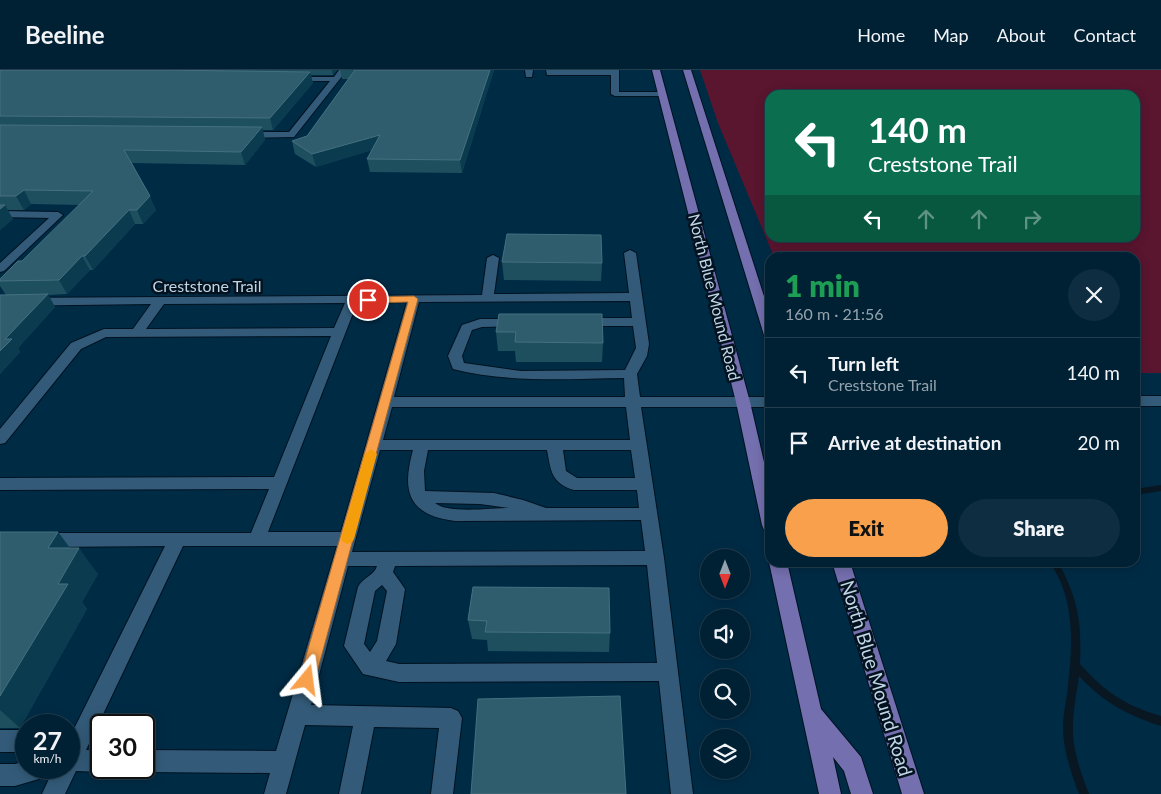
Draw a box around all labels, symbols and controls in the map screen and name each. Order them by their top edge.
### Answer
text: Beeline [25,20,105,49]
text: Home [857,24,905,46]
text: Map [933,24,969,46]
text: About [997,24,1046,46]
text: Contact [1074,24,1136,46]
text: 140 m [868,108,967,150]
icon: left [785,110,850,175]
text: Creststone Trail [868,150,1018,177]
icon: left [859,205,887,233]
icon: ahead [912,205,940,233]
icon: ahead [965,205,993,233]
icon: right [1018,205,1046,233]
street label: North Blue Mound Road [685,212,745,382]
text: 1 min [785,267,860,303]
button: close [1068,269,1120,321]
street label: Creststone Trail [153,276,261,295]
pin [347,279,389,321]
icon: arrive [354,286,382,314]
text: 160 m · 21:56 [785,304,884,323]
text: Turn left [828,352,899,375]
icon: left [785,359,813,387]
text: 140 m [1066,361,1120,384]
text: Creststone Trail [828,375,937,394]
icon: arrive [785,429,813,457]
text: Arrive at destination [828,431,1001,454]
text: 20 m [1077,431,1120,454]
button: Exit [785,499,948,557]
button: Share [958,499,1120,557]
north arrow [700,549,750,599]
map controls [700,549,750,779]
street label: North Blue Mound Road [836,577,918,779]
button: sound [700,609,750,659]
position arrow [280,653,332,705]
button: search [700,669,750,719]
speed limit sign: 30 [90,714,155,779]
text: 27 [33,725,62,755]
button: layers [700,729,750,779]
text: km/h [33,751,62,766]

